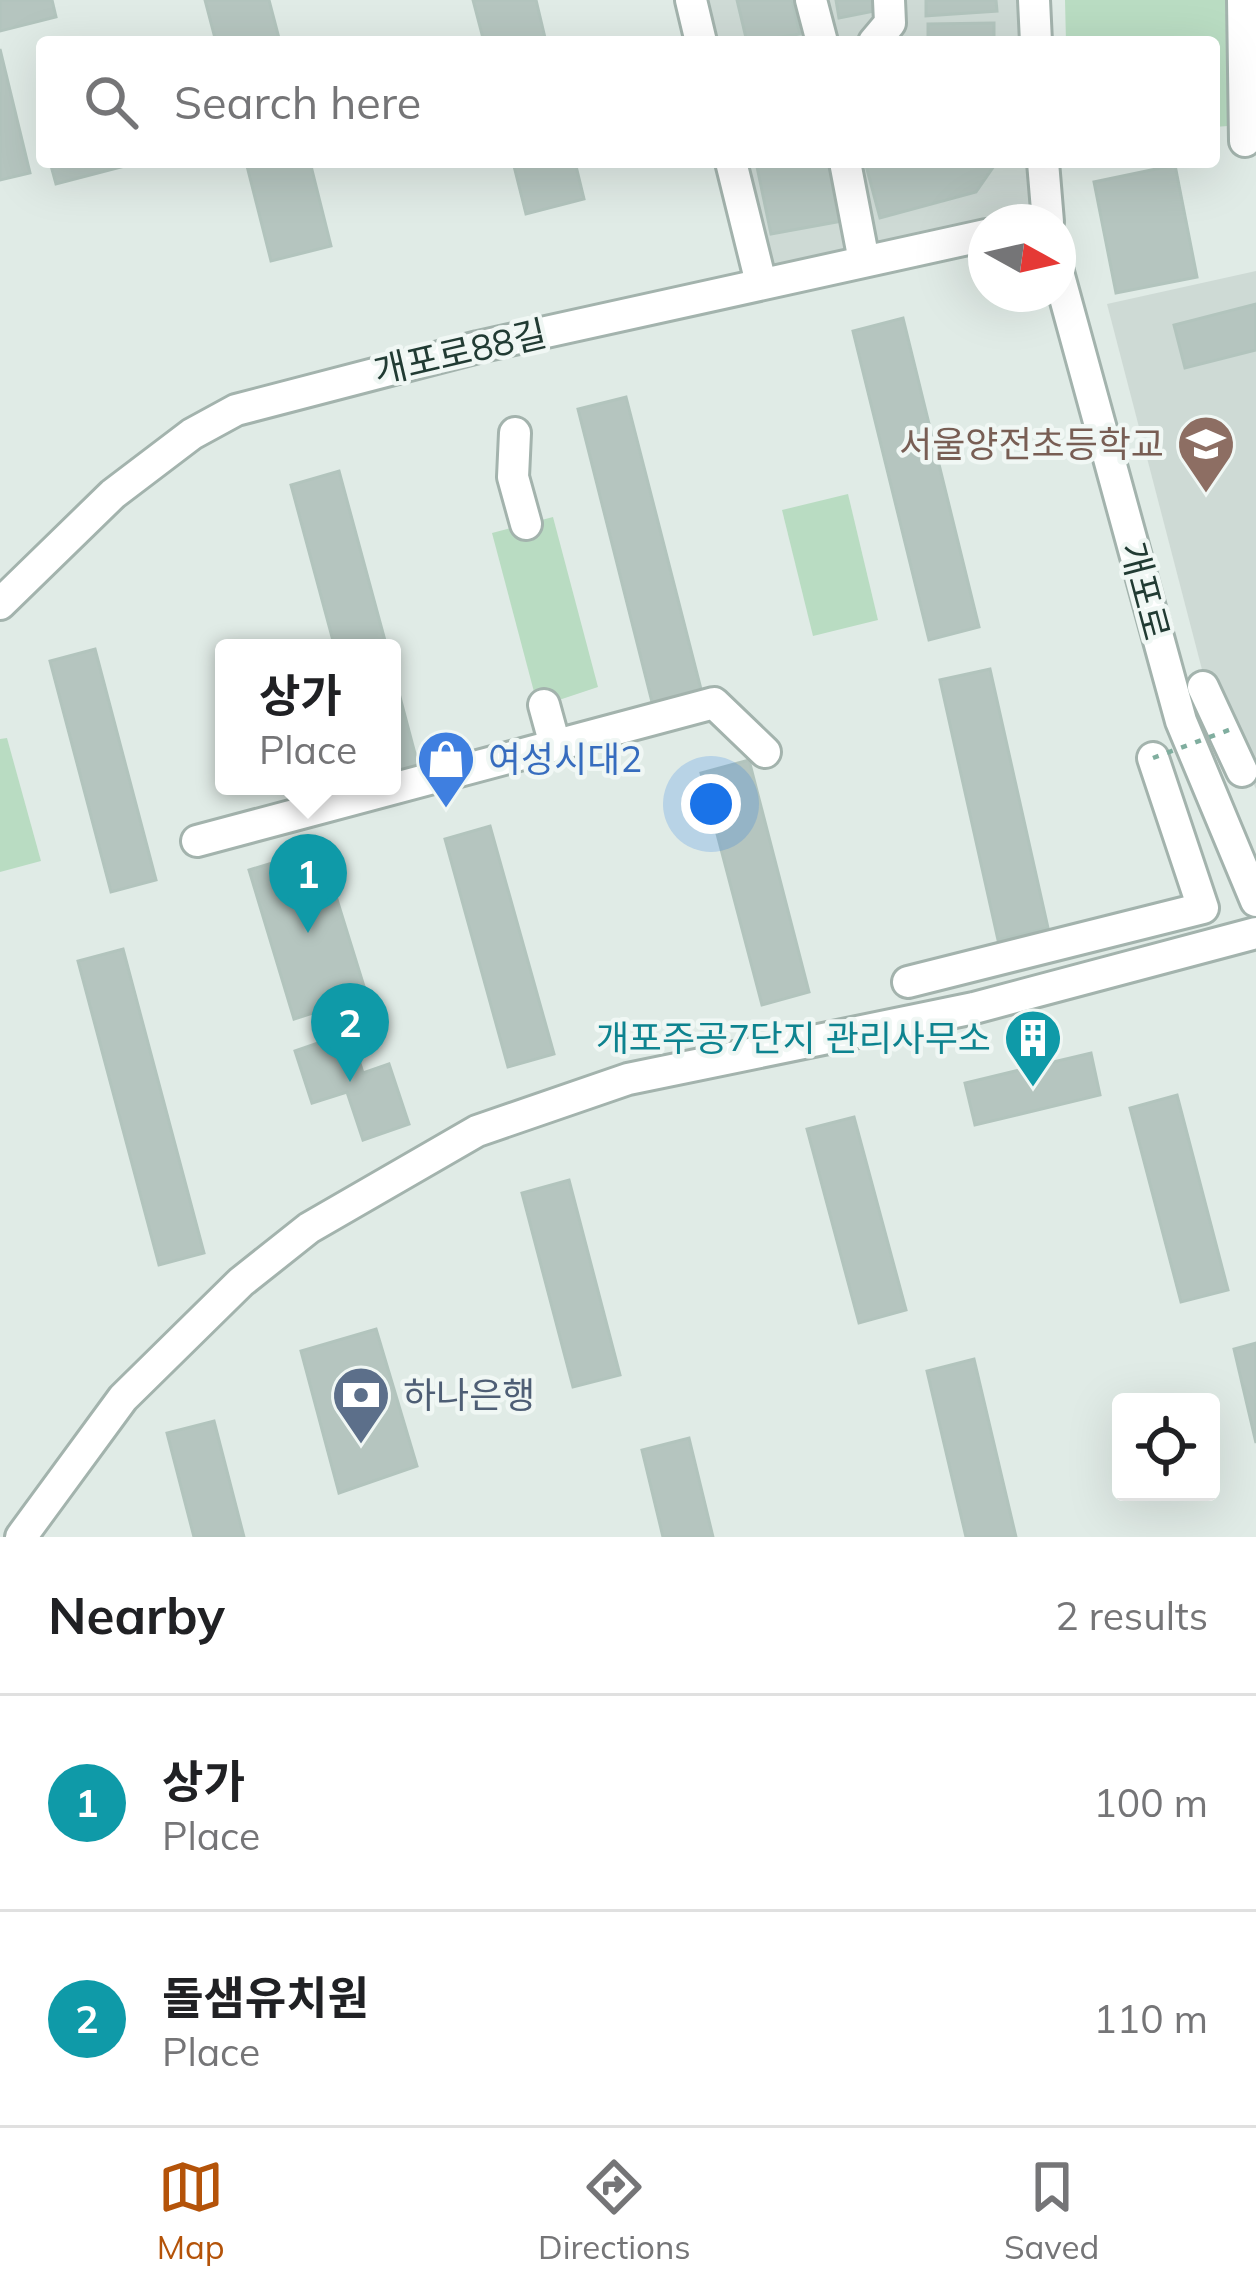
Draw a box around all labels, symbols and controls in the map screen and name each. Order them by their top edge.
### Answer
search box [36,36,1220,168]
icon: search [78,69,144,135]
text: Search here [174,74,421,130]
north arrow [968,204,1076,312]
street label: 개포로88길 [369,310,551,393]
school or university icon: 서울양전초등학교 [1175,413,1237,495]
place label: 서울양전초등학교 [899,421,1164,466]
street label: 개포로 [1111,537,1180,645]
popup [215,639,401,795]
text: 상가 [259,667,342,723]
text: Place [259,725,357,774]
shop icon: 여성시대2 [415,728,477,810]
place label: 여성시대2 [488,736,642,781]
your location [681,774,741,834]
pin: 1 [269,834,347,933]
pin: 2 [311,983,389,1082]
building icon: 개포주공7단지 관리사무소 [1002,1007,1064,1089]
place label: 개포주공7단지 관리사무소 [596,1015,991,1060]
bank icon: 하나은행 [330,1364,392,1446]
place label: 하나은행 [403,1372,535,1417]
map controls [1112,1393,1220,1501]
button: locate [1112,1393,1220,1501]
text: Nearby [48,1583,225,1647]
text: 2 results [1055,1591,1208,1640]
text: 상가 [162,1753,245,1809]
text: 1 [75,1778,99,1827]
text: 100 m [1093,1778,1208,1827]
text: Place [162,1811,260,1860]
text: 돌샘유치원 [162,1969,369,2025]
text: 2 [75,1994,99,2043]
text: 110 m [1093,1994,1208,2043]
text: Place [162,2027,260,2076]
tab: Map [157,2154,225,2267]
tab: Directions [538,2154,691,2267]
tab: Saved [1004,2154,1099,2267]

